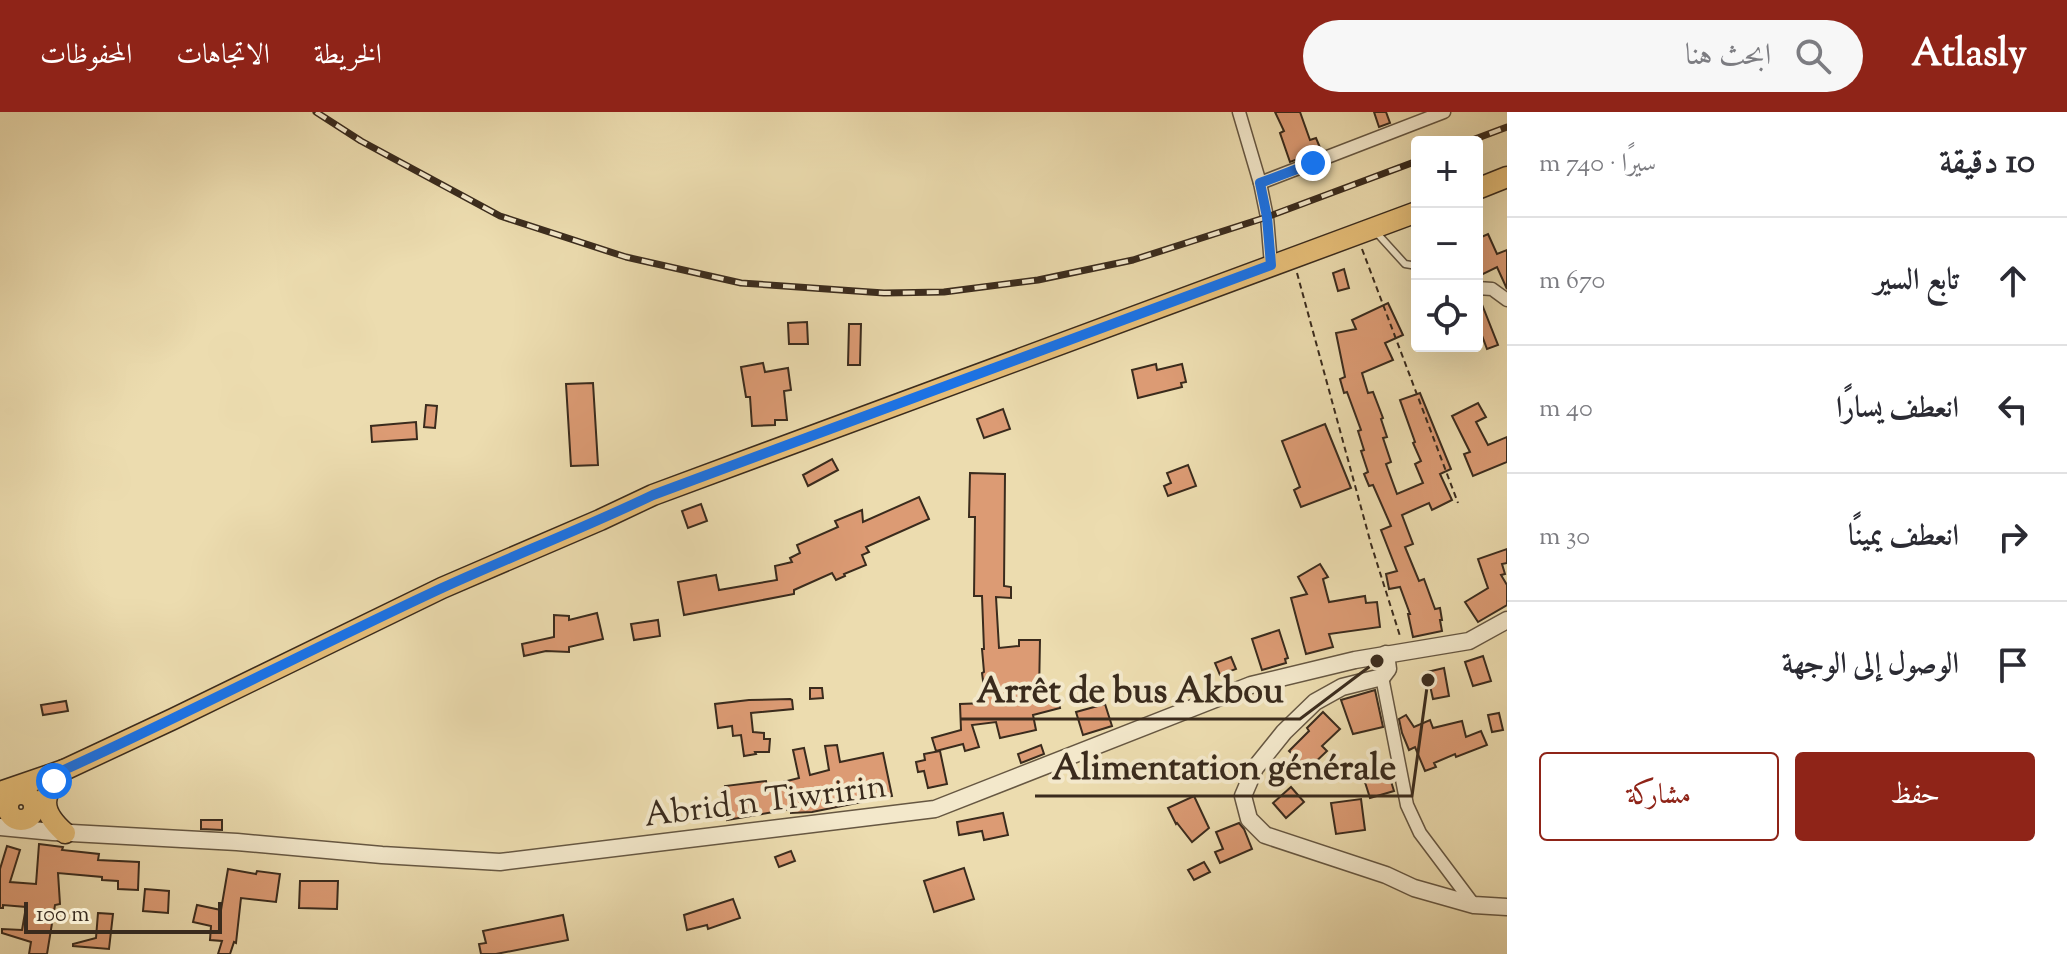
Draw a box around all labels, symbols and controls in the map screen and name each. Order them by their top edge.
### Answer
search box [1303,20,1863,92]
text: Atlasly [1911,29,2027,83]
icon: search [1791,34,1835,78]
text: ابحث هنا [1685,35,1771,78]
text: المحفوظات [40,36,132,76]
text: الاتجاهات [176,36,270,76]
text: الخريطة [314,36,382,76]
map controls [1411,136,1483,352]
button: + [1411,136,1483,208]
text: 10 دقيقة [1939,139,2035,188]
route end [1295,145,1331,181]
text: سيرًا · 740 m [1539,146,1656,183]
button: − [1411,208,1483,280]
icon: ahead [1991,259,2035,303]
text: تابع السير [1874,260,1959,303]
text: 670 m [1539,263,1605,300]
button: locate [1411,280,1483,352]
icon: left [1991,387,2035,431]
text: انعطف يسارًا [1836,388,1959,431]
text: 40 m [1539,391,1593,428]
icon: right [1991,515,2035,559]
text: انعطف يمينًا [1848,516,1959,559]
text: 30 m [1539,519,1590,556]
icon: arrive [1991,643,2035,687]
text: الوصول إلى الوجهة [1782,644,1959,687]
callout: Arrêt de bus Akbou [961,659,1300,719]
text: Arrêt de bus Akbou [976,667,1284,719]
callout: Alimentation générale [1035,736,1412,796]
text: Alimentation générale [1052,744,1396,796]
button: مشاركة [1539,752,1779,841]
button: حفظ [1795,752,2035,841]
route start [36,763,72,799]
street label: Abrid n Tiwririn [641,763,889,842]
scale bar [24,898,222,934]
text: 100 m [36,900,89,932]

